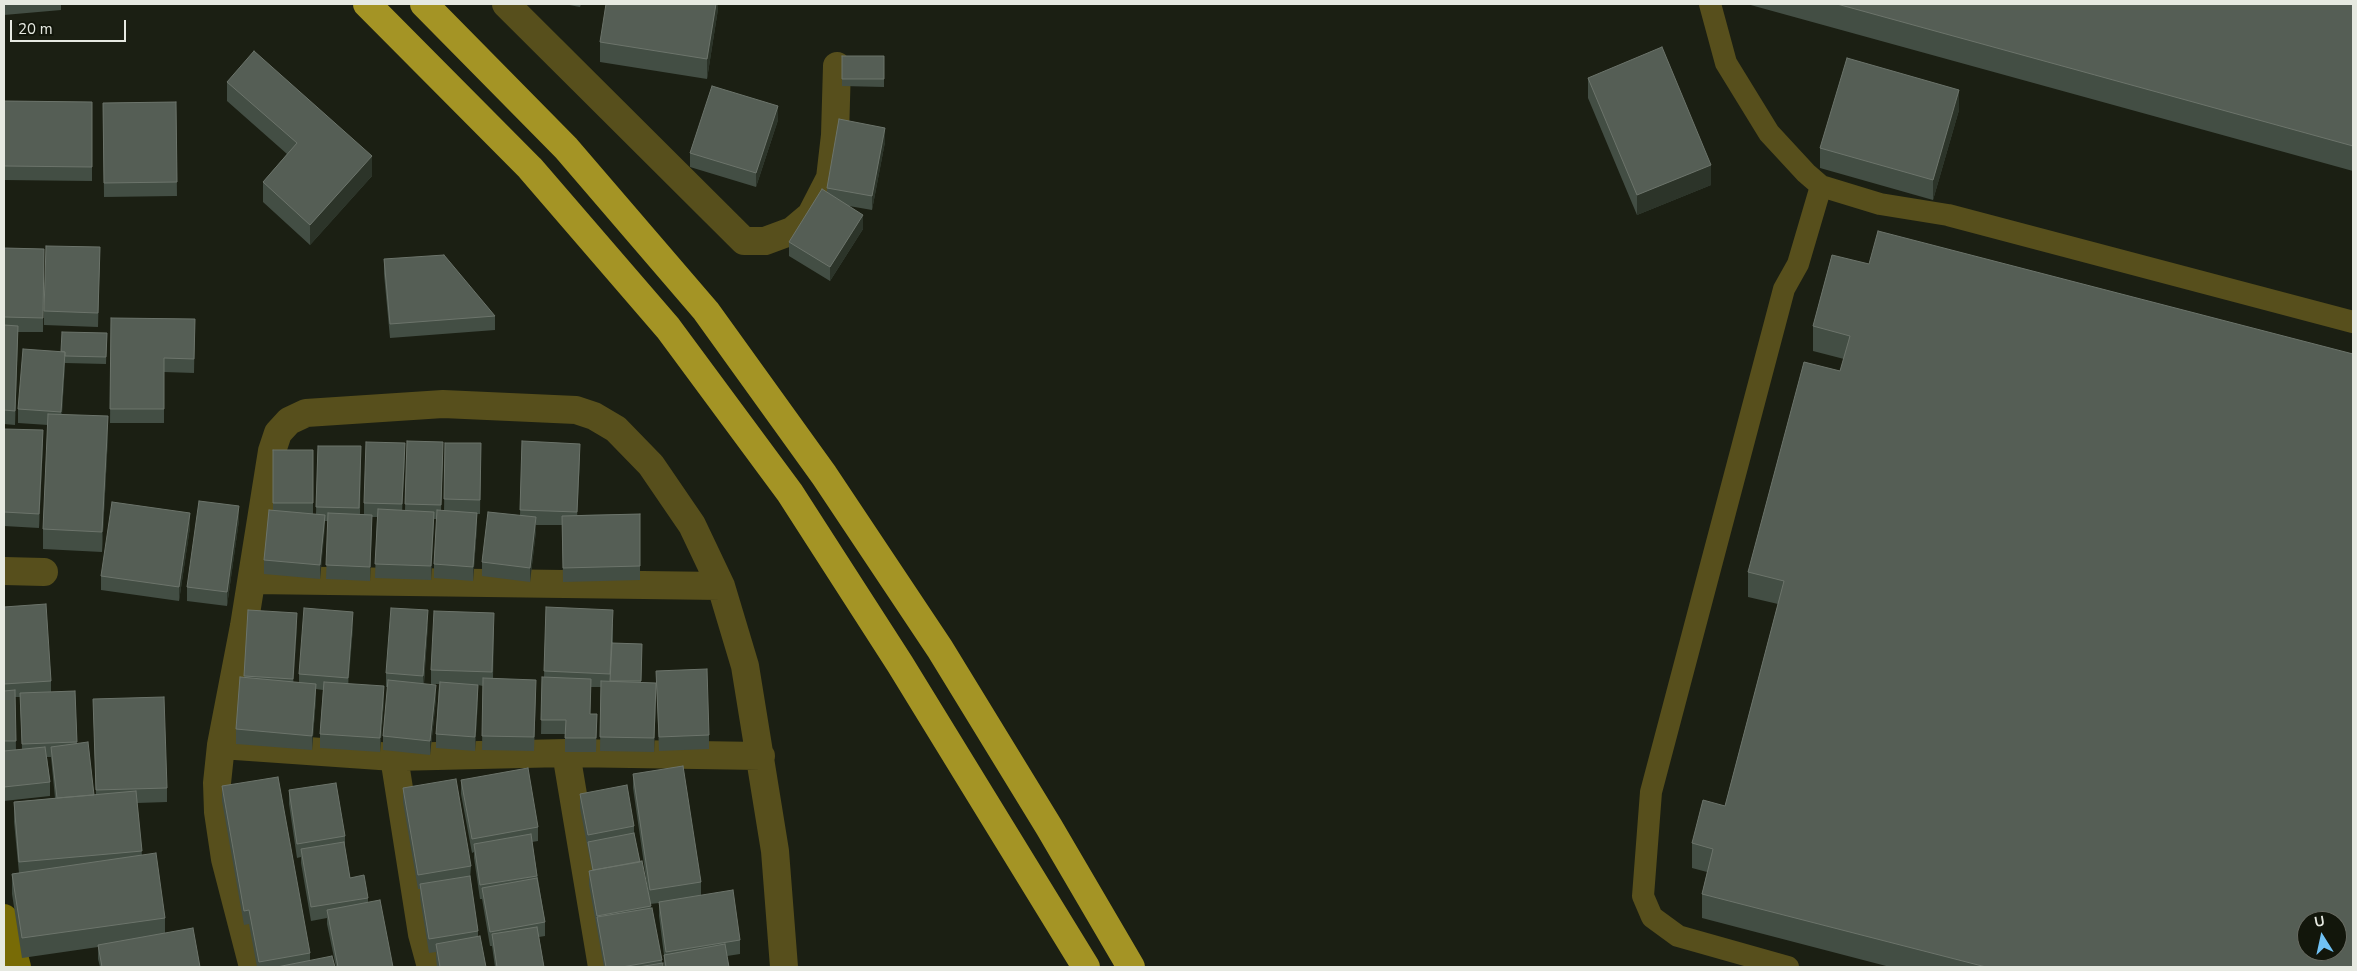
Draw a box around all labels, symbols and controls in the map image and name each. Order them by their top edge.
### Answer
scale bar [12,10,129,42]
text: 20 m [18,19,53,39]
north arrow [2297,911,2347,961]
text: U [2313,911,2326,932]

